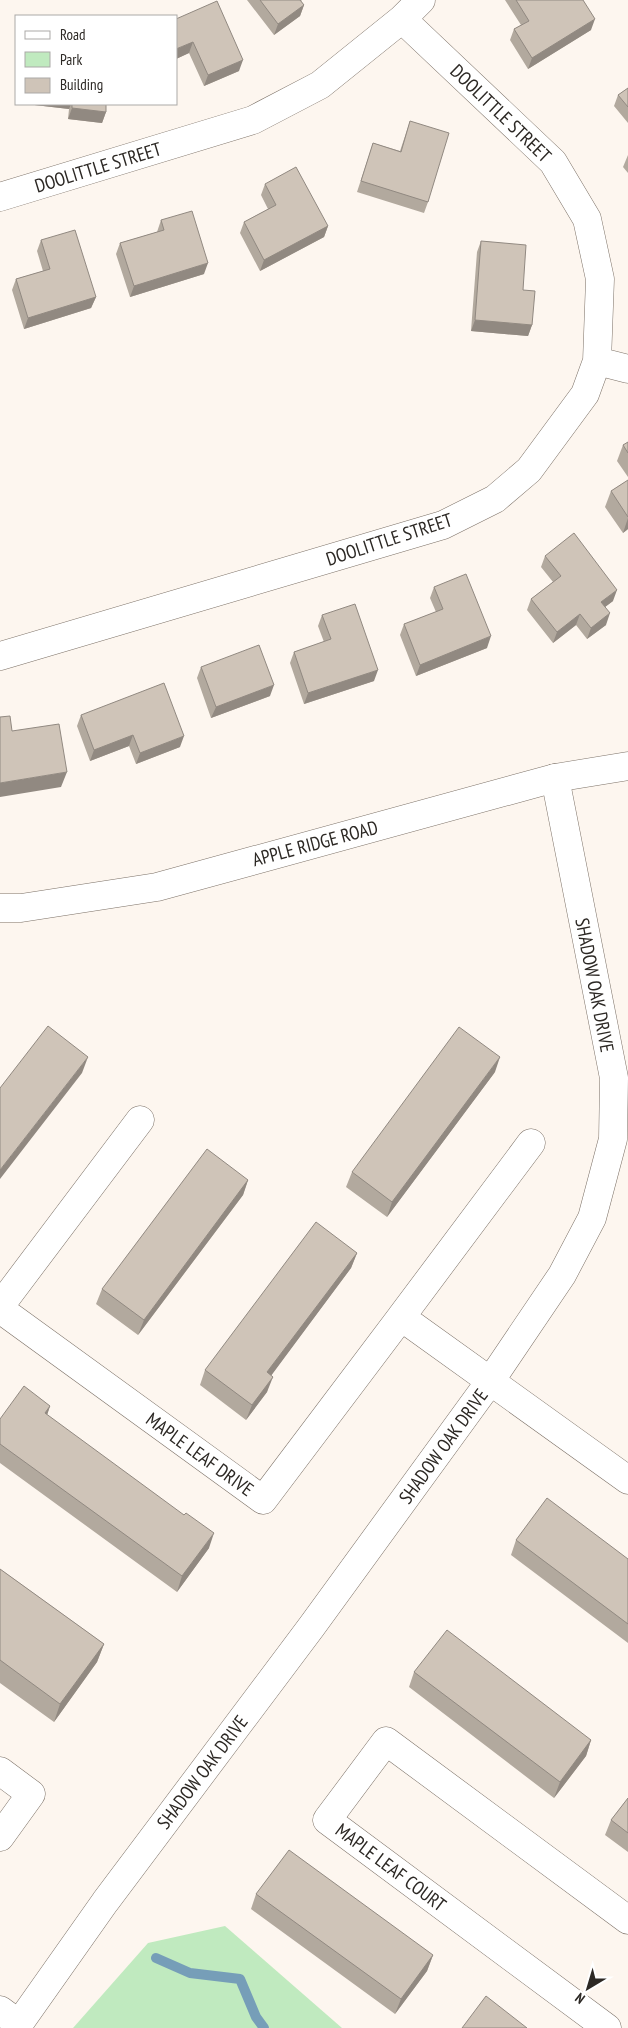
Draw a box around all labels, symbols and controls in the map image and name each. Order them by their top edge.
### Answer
legend [15,15,178,105]
text: Road [60,25,86,44]
text: Park [60,50,82,69]
street label: DOOLITTLE STREET [446,59,557,168]
text: Building [60,75,103,94]
street label: DOOLITTLE STREET [32,136,165,198]
street label: DOOLITTLE STREET [323,507,456,571]
street label: APPLE RIDGE ROAD [250,815,380,871]
street label: SHADOW OAK DRIVE [570,916,620,1054]
street label: SHADOW OAK DRIVE [393,1384,493,1508]
street label: MAPLE LEAF DRIVE [142,1407,258,1501]
street label: SHADOW OAK DRIVE [151,1710,253,1834]
street label: MAPLE LEAF COURT [331,1818,451,1917]
north arrow [563,1963,613,2013]
text: N [571,1989,589,2008]

